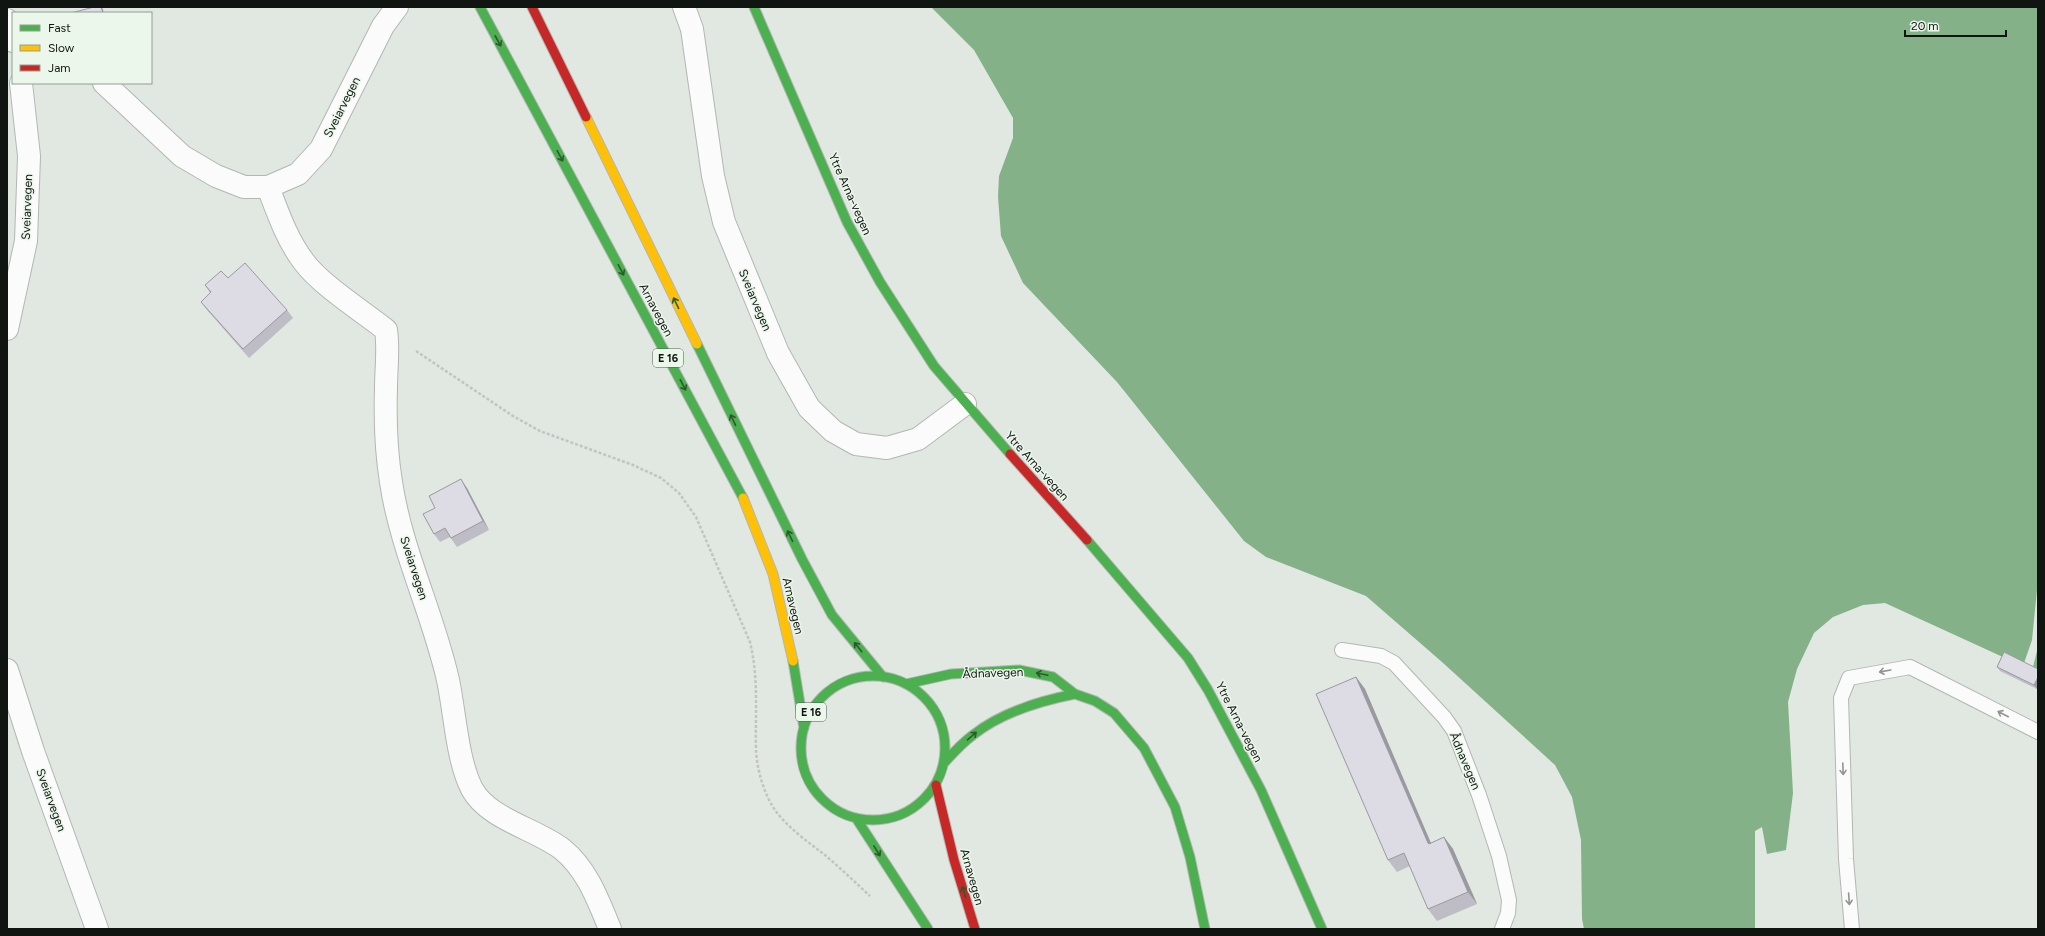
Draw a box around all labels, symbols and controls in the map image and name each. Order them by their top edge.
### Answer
legend [12,12,152,84]
scale bar [1905,12,2006,38]
text: 20 m [1911,19,1939,33]
text: Fast [48,21,71,35]
one-way arrow [495,35,503,47]
text: Slow [48,41,75,55]
text: Jam [48,61,71,75]
street label: Sveiarvegen [321,74,363,140]
one-way arrow [557,149,564,161]
street label: Ytre Arna-vegen [826,151,874,237]
street label: Sveiarvegen [19,174,35,240]
one-way arrow [618,264,626,276]
street label: Sveiarvegen [736,267,774,333]
street label: Arnavegen [636,281,676,339]
one-way arrow [672,297,679,309]
road number: E 16 [653,349,683,367]
one-way arrow [679,379,687,391]
one-way arrow [729,414,736,426]
street label: Ytre Arna-vegen [1002,429,1072,504]
one-way arrow [786,531,793,543]
street label: Sveiarvegen [397,534,431,602]
street label: Arnavegen [780,576,806,636]
one-way arrow [854,641,862,652]
street label: Ådnavegen [962,665,1024,681]
one-way arrow [1879,668,1892,676]
one-way arrow [1036,670,1049,678]
street label: Ytre Arna-vegen [1213,679,1265,765]
road number: E 16 [796,703,826,721]
one-way arrow [1997,710,2009,718]
street label: Ådnavegen [1447,730,1483,792]
one-way arrow [967,731,978,740]
one-way arrow [1839,762,1847,775]
street label: Sveiarvegen [33,767,69,834]
one-way arrow [872,846,881,857]
street label: Arnavegen [957,847,987,907]
one-way arrow [960,885,967,898]
one-way arrow [1846,892,1853,905]

